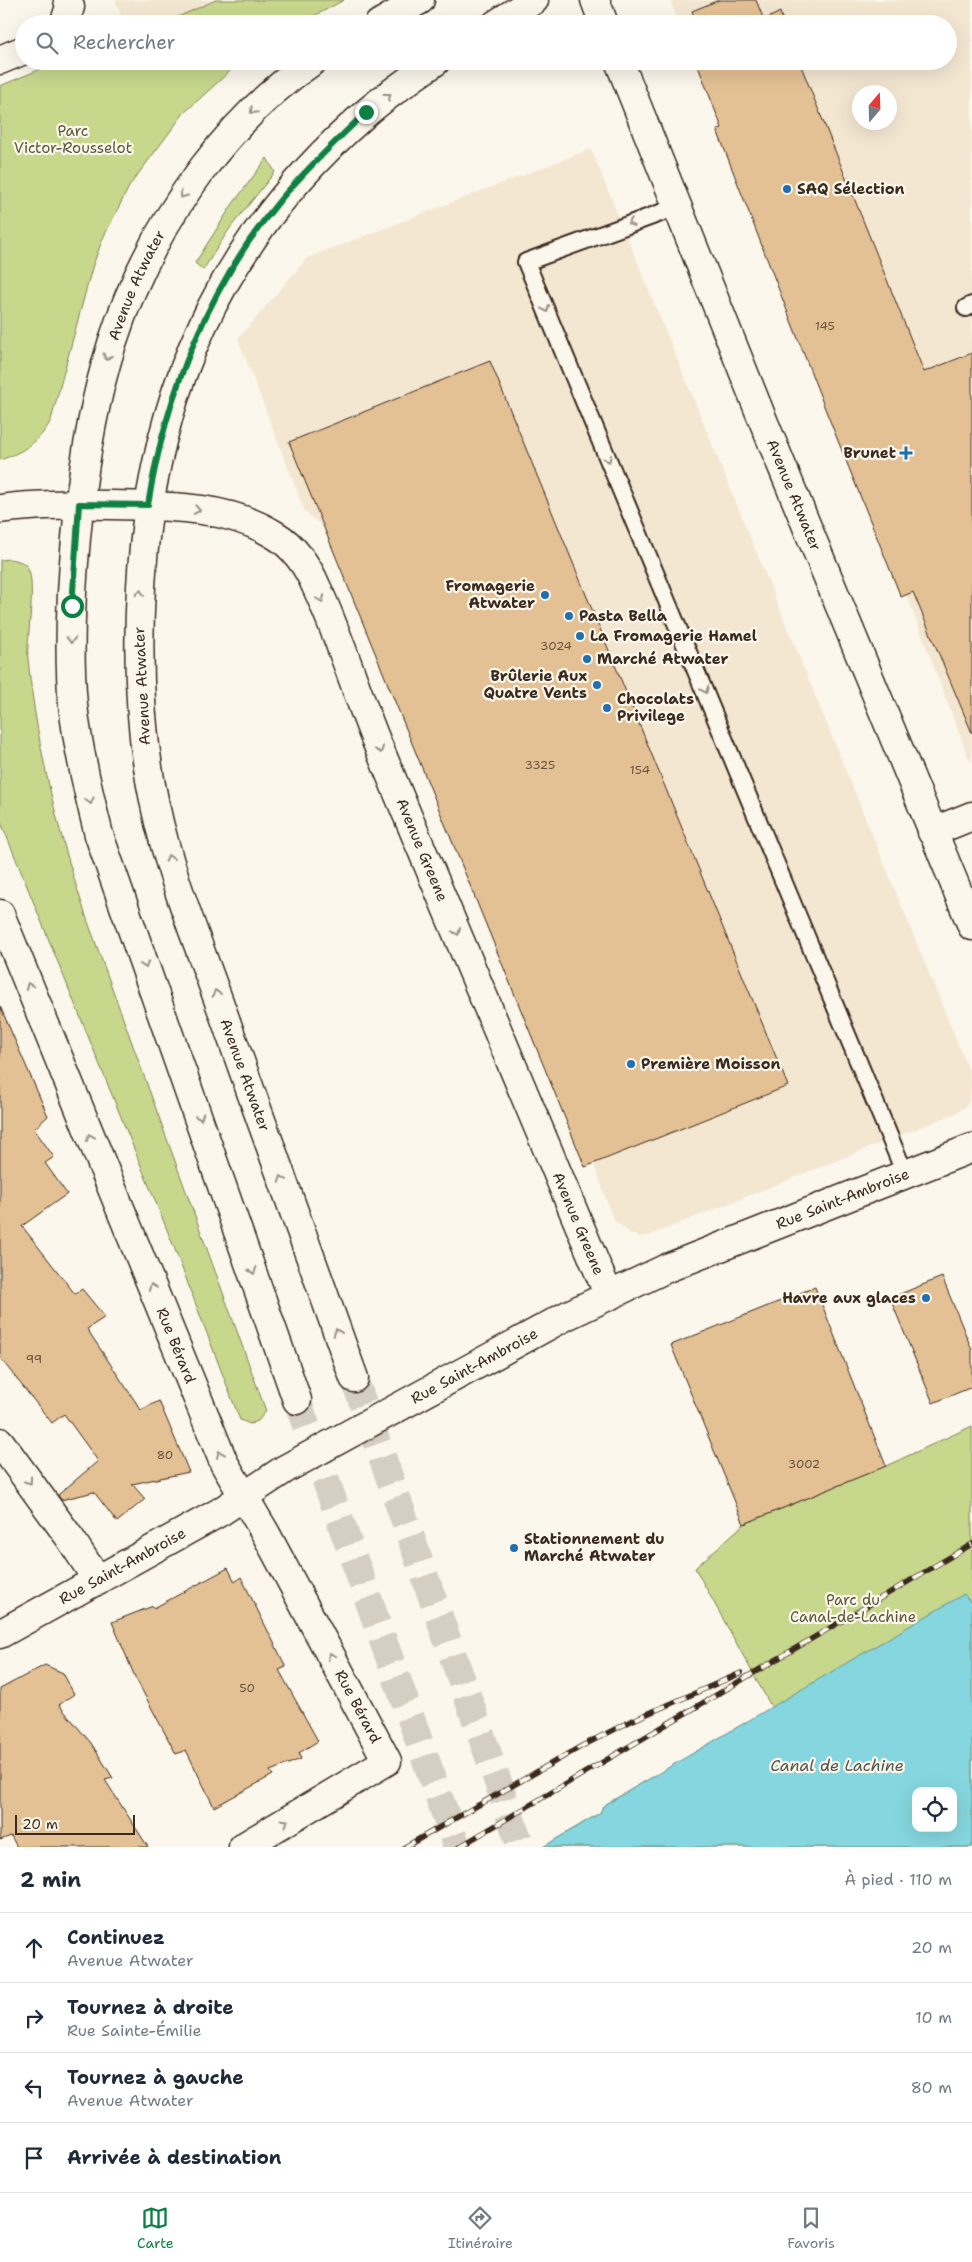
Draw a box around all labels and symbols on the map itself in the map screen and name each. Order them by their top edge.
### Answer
north arrow [852,85,897,130]
one-way arrow [382,93,392,102]
route end [355,101,378,124]
one-way arrow [249,105,258,114]
park label: Parc Victor-Rousselot [14,121,132,158]
place label: SAQ Sélection [797,179,904,199]
marker: SAQ Sélection [781,183,793,195]
one-way arrow [180,190,189,199]
one-way arrow [628,217,636,227]
street label: Avenue Atwater [104,226,170,343]
one-way arrow [540,304,550,313]
house number: 145 [815,318,835,334]
one-way arrow [102,353,112,361]
street label: Avenue Atwater [762,436,826,554]
place label: Brunet [843,443,896,463]
marker: Brunet [900,447,912,459]
one-way arrow [602,454,613,463]
one-way arrow [193,504,201,514]
place label: Fromagerie Atwater [445,576,535,613]
one-way arrow [134,589,145,597]
marker: Fromagerie Atwater [539,589,551,601]
one-way arrow [315,594,325,602]
route start [61,595,84,618]
place label: Pasta Bella [579,606,668,626]
marker: Pasta Bella [563,610,575,622]
street label: Avenue Atwater [129,626,155,746]
place label: La Fromagerie Hamel [590,626,757,646]
marker: La Fromagerie Hamel [574,630,586,642]
one-way arrow [66,636,77,644]
house number: 3024 [540,638,572,654]
place label: Marché Atwater [597,649,728,669]
marker: Marché Atwater [581,653,593,665]
place label: Brûlerie Aux Quatre Vents [483,666,587,703]
marker: Brûlerie Aux Quatre Vents [591,679,603,691]
one-way arrow [698,685,709,694]
place label: Chocolats Privilege [617,689,694,726]
marker: Chocolats Privilege [601,702,613,714]
one-way arrow [374,745,385,754]
house number: 3325 [525,757,555,773]
house number: 154 [630,762,650,778]
street label: Avenue Greene [392,795,453,904]
one-way arrow [85,796,95,804]
one-way arrow [165,854,175,862]
one-way arrow [450,927,461,936]
one-way arrow [139,960,149,968]
one-way arrow [25,982,35,991]
one-way arrow [212,990,222,998]
street label: Avenue Atwater [215,1016,275,1134]
place label: Première Moisson [641,1054,780,1074]
marker: Première Moisson [625,1058,637,1070]
one-way arrow [194,1113,204,1121]
one-way arrow [85,1133,96,1142]
street label: Rue Saint-Ambroise [773,1164,912,1234]
street label: Avenue Greene [548,1169,609,1278]
one-way arrow [278,1176,288,1184]
one-way arrow [247,1266,257,1275]
one-way arrow [147,1283,158,1292]
place label: Havre aux glaces [782,1288,916,1308]
marker: Havre aux glaces [920,1292,932,1304]
street label: Rue Bérard [152,1304,201,1387]
street label: Rue Saint-Ambroise [407,1323,541,1409]
one-way arrow [333,1328,343,1337]
house number: 99 [26,1351,42,1367]
house number: 80 [157,1447,173,1463]
one-way arrow [216,1450,227,1459]
house number: 3002 [788,1456,820,1472]
one-way arrow [23,1475,32,1485]
street label: Rue Saint-Ambroise [56,1523,189,1609]
place label: Stationnement du Marché Atwater [524,1529,664,1566]
marker: Stationnement du Marché Atwater [508,1542,520,1554]
park label: Parc du Canal-de-Lachine [790,1590,916,1627]
one-way arrow [327,1653,337,1662]
street label: Rue Bérard [330,1666,386,1747]
house number: 50 [239,1680,255,1696]
water label: Canal de Lachine [770,1755,904,1776]
scale bar [15,1812,135,1835]
one-way arrow [279,1819,288,1829]

